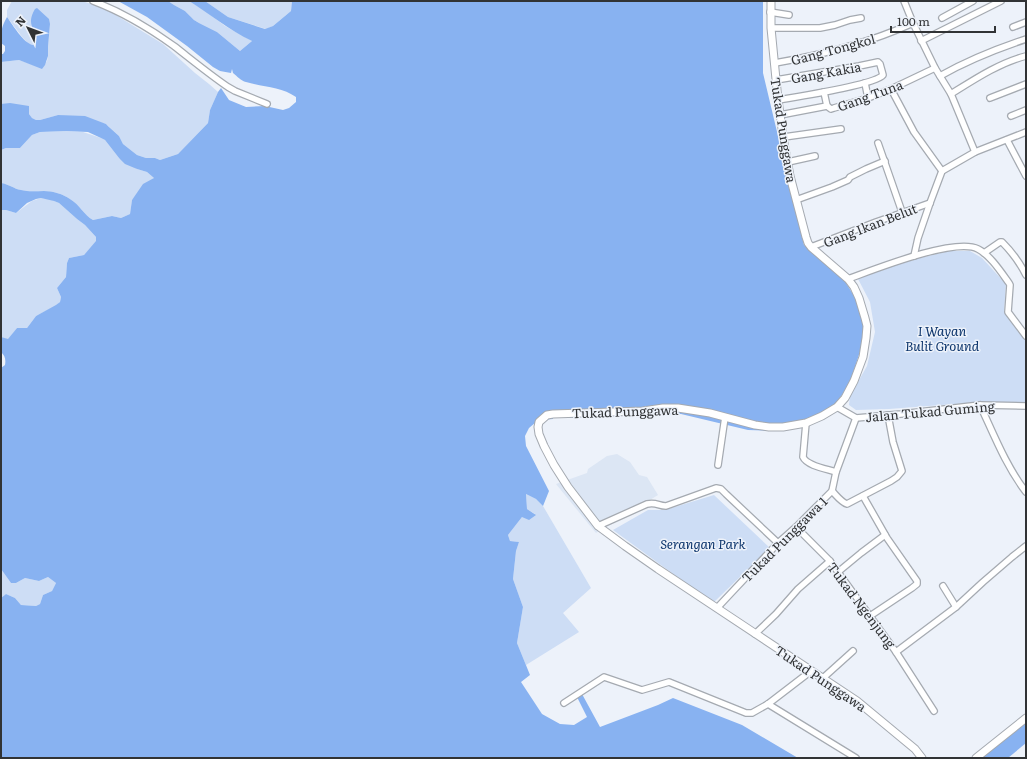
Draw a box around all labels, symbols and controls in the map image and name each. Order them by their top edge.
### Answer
north arrow [8,8,48,48]
scale bar [891,8,995,34]
text: N [11,12,29,29]
text: 100 m [897,12,930,30]
street label: Gang Tongkol [789,28,878,69]
street label: Gang Kakia [789,56,863,88]
street label: Gang Tuna [835,74,905,116]
street label: Tukad Punggawa [766,76,802,184]
street label: Gang Ikan Belut [820,198,920,252]
park label: I Wayan Bulit Ground [905,321,980,355]
street label: Jalan Tukad Guming [864,396,996,426]
street label: Tukad Punggawa [571,400,679,422]
street label: Tukad Punggawa 1 [737,492,831,586]
park label: Serangan Park [660,534,747,553]
street label: Tukad Ngenjung [823,558,901,653]
street label: Tukad Punggawa [771,640,871,716]

